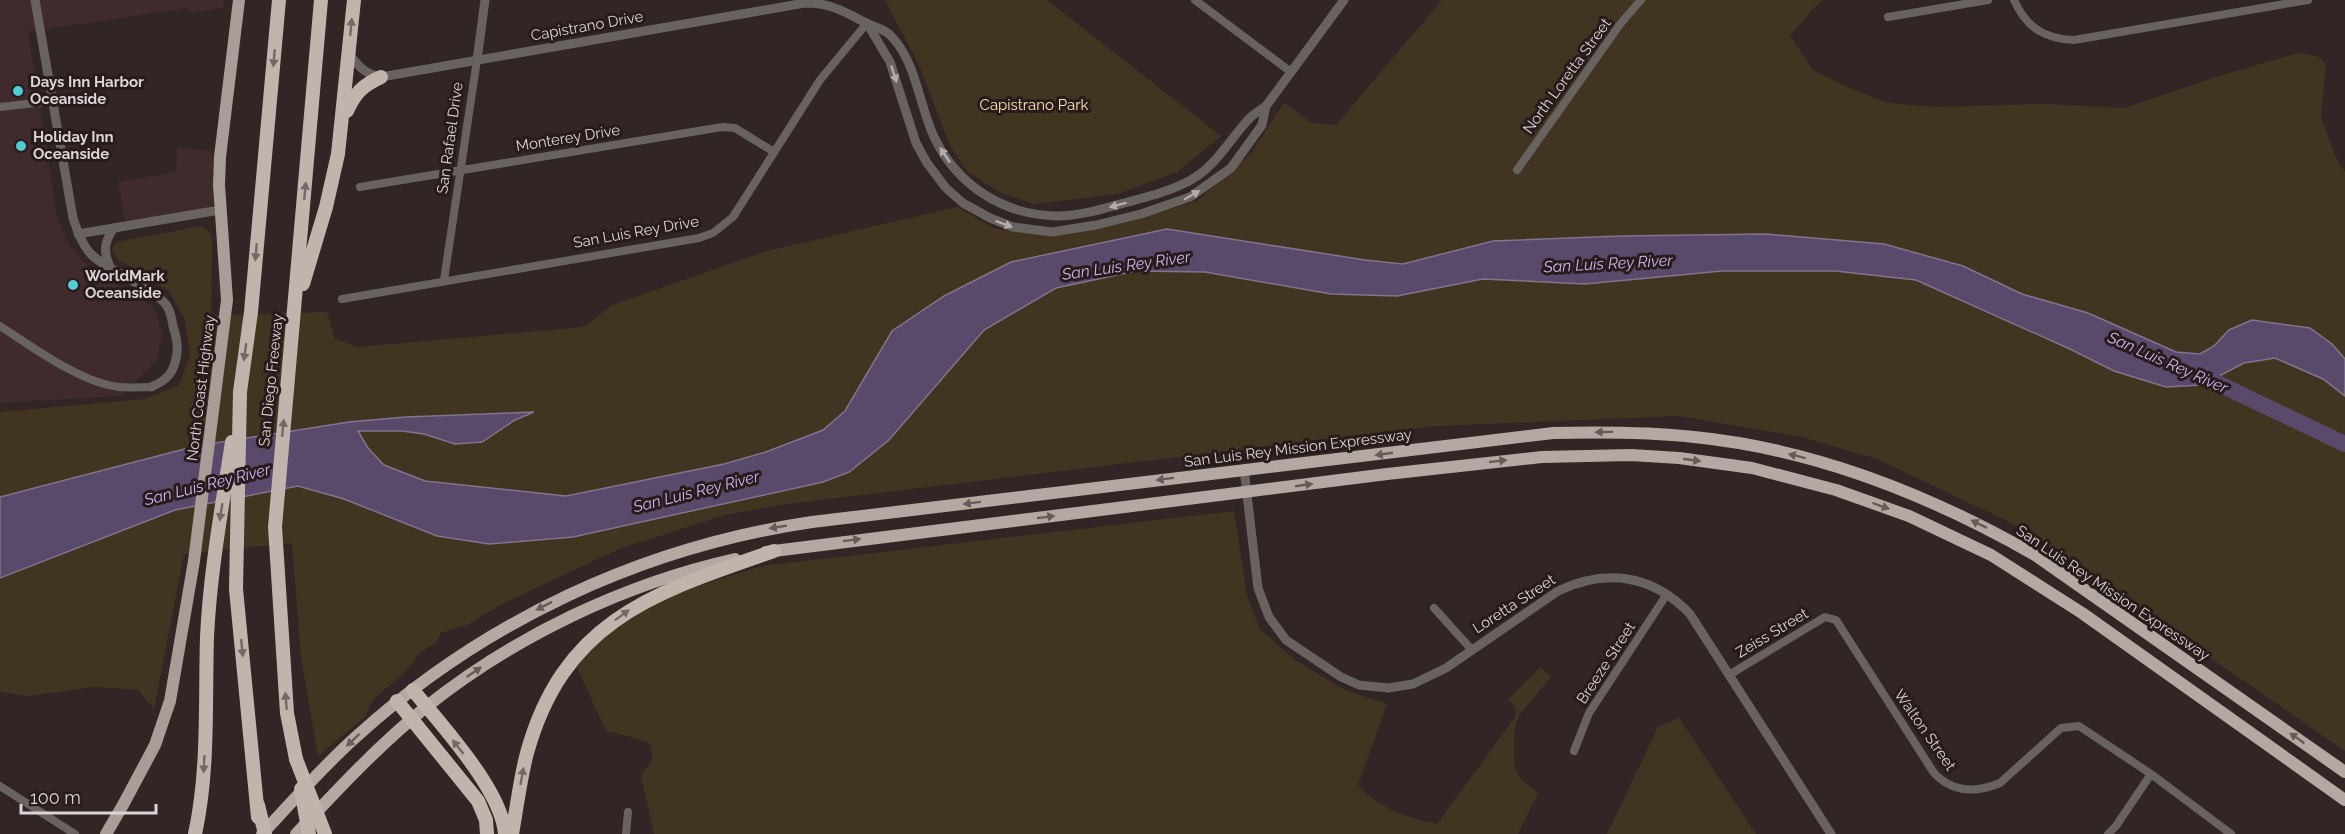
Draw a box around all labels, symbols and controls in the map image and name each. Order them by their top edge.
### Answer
street label: Capistrano Drive [529,7,645,45]
street label: North Loretta Street [1519,15,1615,137]
one-way arrow [347,18,356,37]
one-way arrow [269,49,279,68]
one-way arrow [890,65,899,83]
place label: Days Inn Harbor Oceanside [30,73,144,108]
street label: San Rafael Drive [433,81,467,195]
marker: Days Inn Harbor Oceanside [11,84,25,98]
park label: Capistrano Park [980,96,1088,114]
street label: Monterey Drive [515,121,622,155]
place label: Holiday Inn Oceanside [33,128,114,163]
marker: Holiday Inn Oceanside [14,139,28,153]
one-way arrow [940,147,951,163]
one-way arrow [300,181,310,200]
one-way arrow [1184,189,1200,200]
one-way arrow [1108,201,1126,210]
street label: San Luis Rey Drive [572,212,700,252]
one-way arrow [995,220,1013,229]
one-way arrow [251,243,261,262]
water label: San Luis Rey River [1060,247,1192,284]
water label: San Luis Rey River [1542,251,1674,276]
place label: WorldMark Oceanside [85,267,165,302]
marker: WorldMark Oceanside [66,278,80,292]
street label: San Diego Freeway [255,313,287,447]
street label: North Coast Highway [183,314,219,462]
water label: San Luis Rey River [2104,327,2231,398]
one-way arrow [241,343,250,362]
one-way arrow [278,418,288,437]
street label: San Luis Rey Mission Expressway [1183,425,1413,471]
one-way arrow [1594,427,1613,437]
one-way arrow [1374,449,1393,458]
one-way arrow [1788,450,1806,460]
one-way arrow [1489,456,1508,466]
one-way arrow [1683,456,1702,465]
water label: San Luis Rey River [141,459,273,510]
water label: San Luis Rey River [630,466,762,517]
one-way arrow [1156,474,1175,483]
one-way arrow [1295,481,1314,490]
one-way arrow [962,498,981,508]
one-way arrow [1872,501,1890,511]
one-way arrow [216,503,225,522]
one-way arrow [1037,512,1056,522]
one-way arrow [1971,519,1988,528]
street label: San Luis Rey Mission Expressway [2013,521,2213,665]
one-way arrow [769,522,788,531]
one-way arrow [843,535,862,545]
street label: Loretta Street [1469,571,1559,637]
one-way arrow [535,601,553,611]
street label: Zeiss Street [1733,604,1811,662]
one-way arrow [613,609,629,621]
street label: Breeze Street [1573,619,1639,707]
one-way arrow [237,638,247,657]
one-way arrow [466,667,482,678]
street label: Walton Street [1890,686,1960,774]
one-way arrow [282,692,291,711]
one-way arrow [347,732,361,746]
one-way arrow [2290,732,2306,744]
one-way arrow [452,739,465,755]
one-way arrow [199,755,208,774]
one-way arrow [518,767,527,786]
scale bar [21,777,156,815]
text: 100 m [30,787,81,808]

